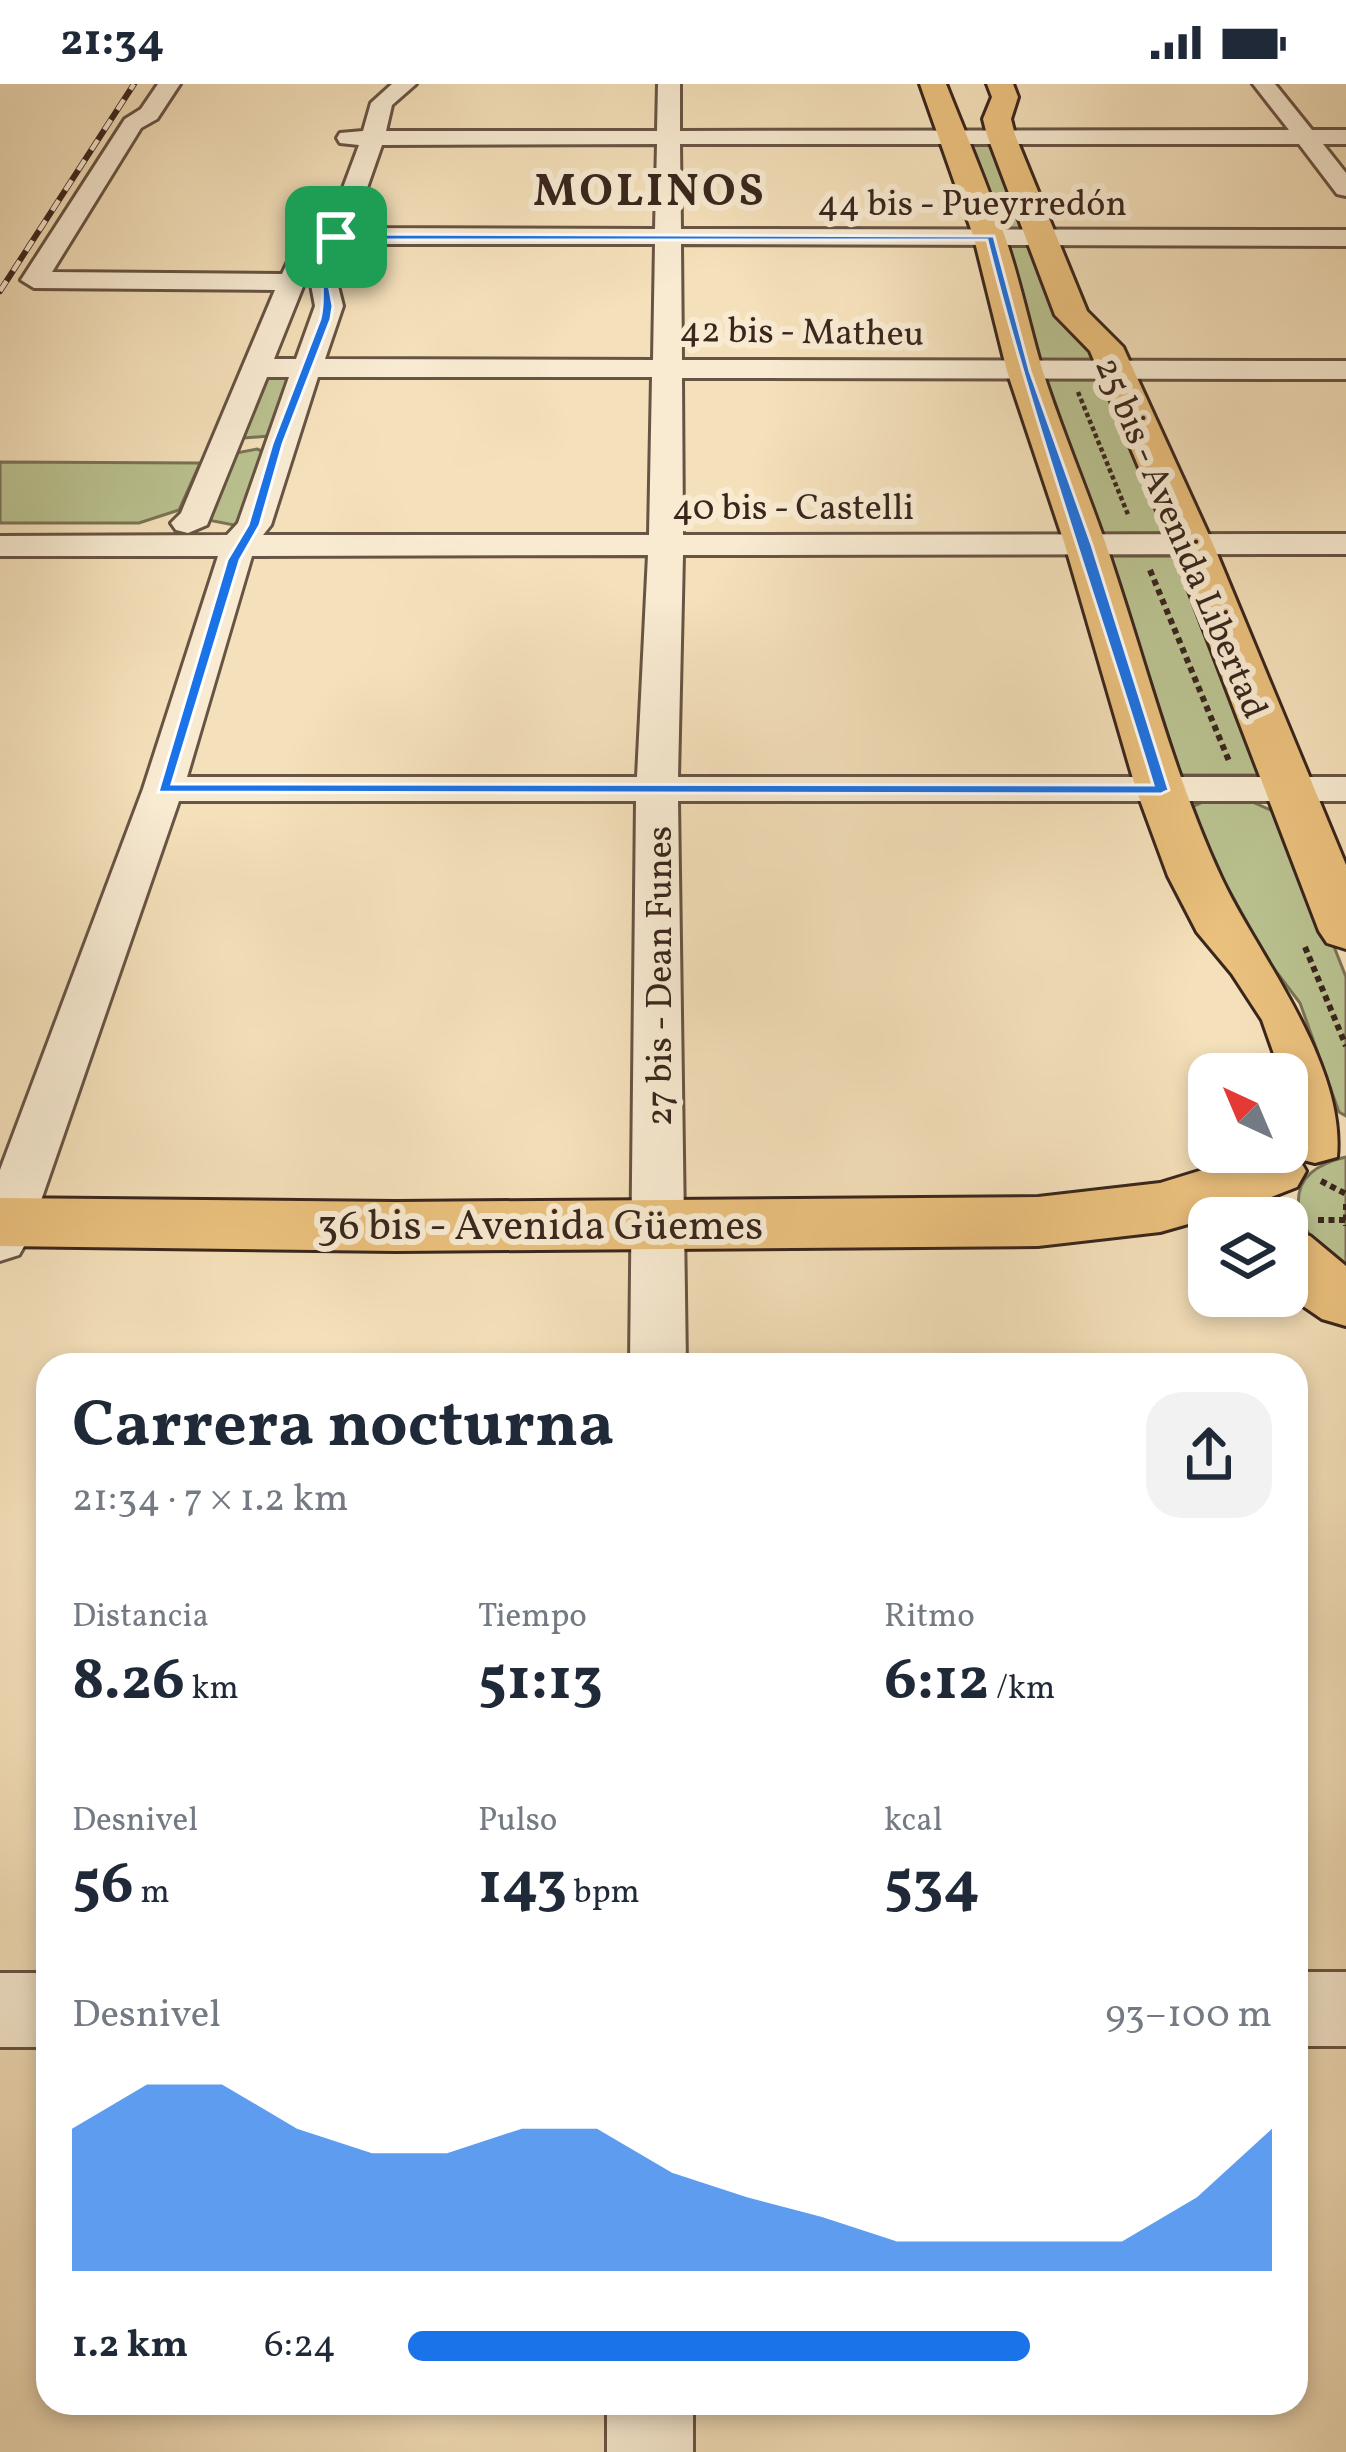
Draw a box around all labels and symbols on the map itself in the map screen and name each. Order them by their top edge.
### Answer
district label: MOLINOS [533,162,767,225]
street label: 44 bis - Pueyrredón [817,181,1127,231]
pin [285,186,387,288]
street label: 42 bis - Matheu [679,307,925,361]
street label: 25 bis - Avenida Libertad [1080,350,1278,727]
street label: 40 bis - Castelli [672,485,914,535]
street label: 27 bis - Dean Funes [637,826,687,1126]
north arrow [1188,1053,1308,1173]
street label: 36 bis - Avenida Güemes [317,1199,763,1258]

